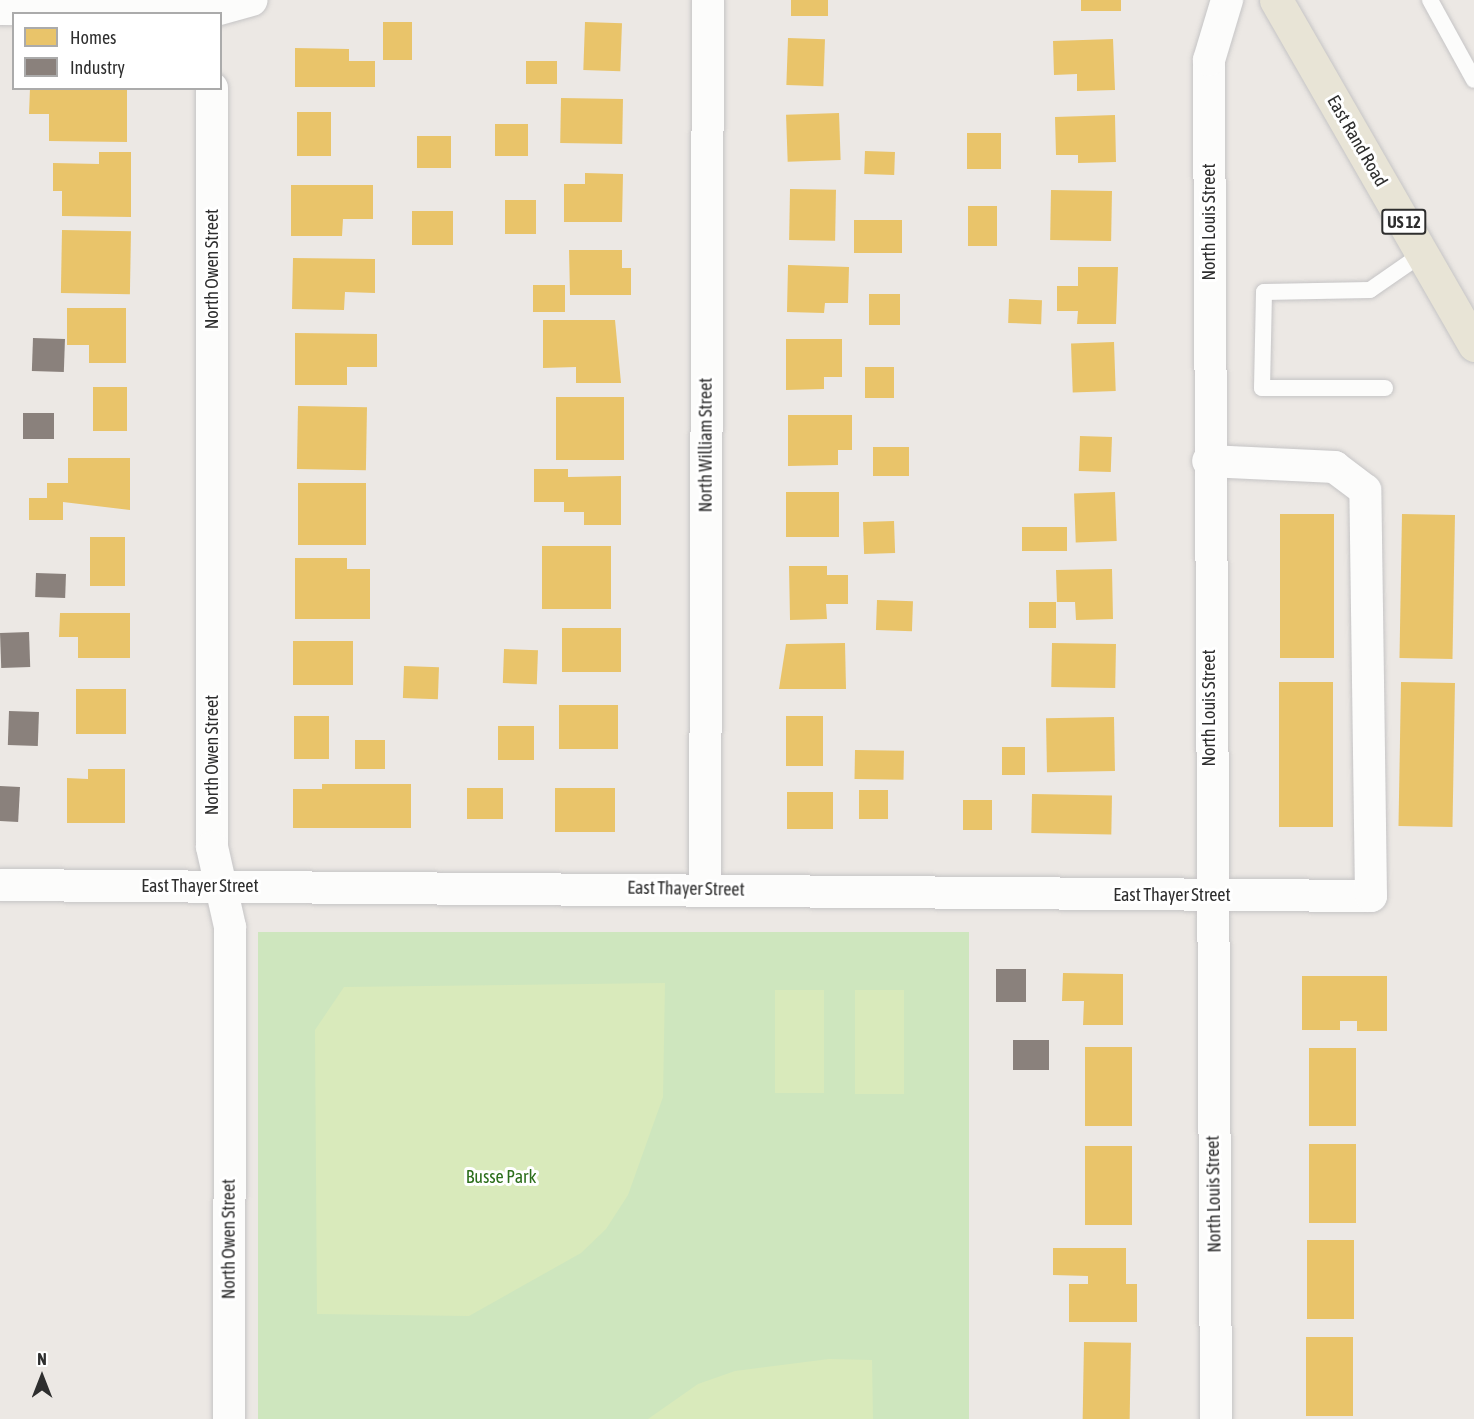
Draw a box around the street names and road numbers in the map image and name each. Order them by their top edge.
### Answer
street label: East Rand Road [1322,92,1392,190]
street label: North Louis Street [1198,163,1220,281]
street label: North Owen Street [201,209,223,329]
road number: US 12 [1380,209,1428,235]
street label: North William Street [695,378,717,512]
street label: North Louis Street [1198,649,1220,767]
street label: North Owen Street [201,695,223,815]
street label: East Thayer Street [141,875,259,897]
street label: East Thayer Street [627,877,745,901]
street label: East Thayer Street [1113,884,1231,906]
street label: North Louis Street [1202,1135,1226,1253]
street label: North Owen Street [218,1179,240,1299]

